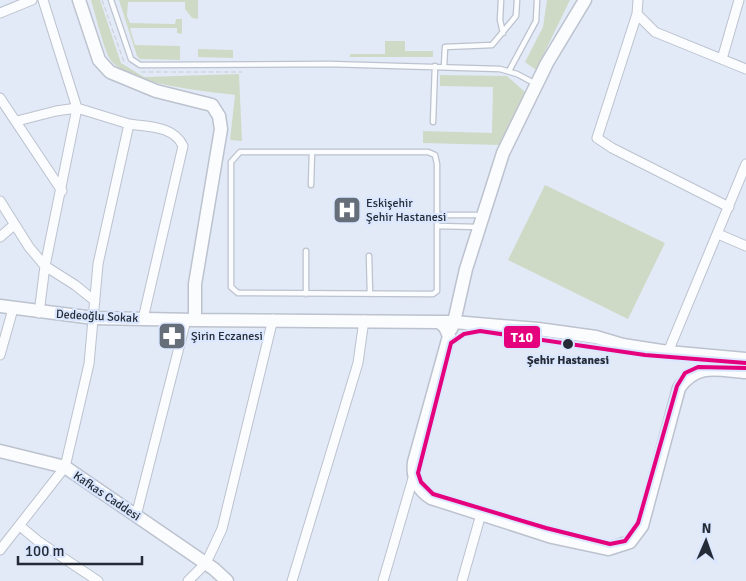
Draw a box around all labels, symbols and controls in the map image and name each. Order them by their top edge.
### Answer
hospital icon: Eskişehir Şehir Hastanesi [332,195,362,225]
place label: Eskişehir Şehir Hastanesi [366,196,446,225]
street label: Dedeoğlu Sokak [55,307,138,326]
pharmacy icon: Şirin Eczanesi [157,321,187,351]
line badge: T10 [503,325,541,349]
place label: Şirin Eczanesi [191,329,263,344]
text: T10 [511,329,534,346]
marker: Şehir Hastanesi [561,337,575,351]
place label: Şehir Hastanesi [527,353,609,368]
street label: Kafkas Caddesi [70,468,143,524]
north arrow [681,516,731,566]
text: N [701,520,712,537]
scale bar [18,534,141,566]
text: 100 m [25,542,65,560]

